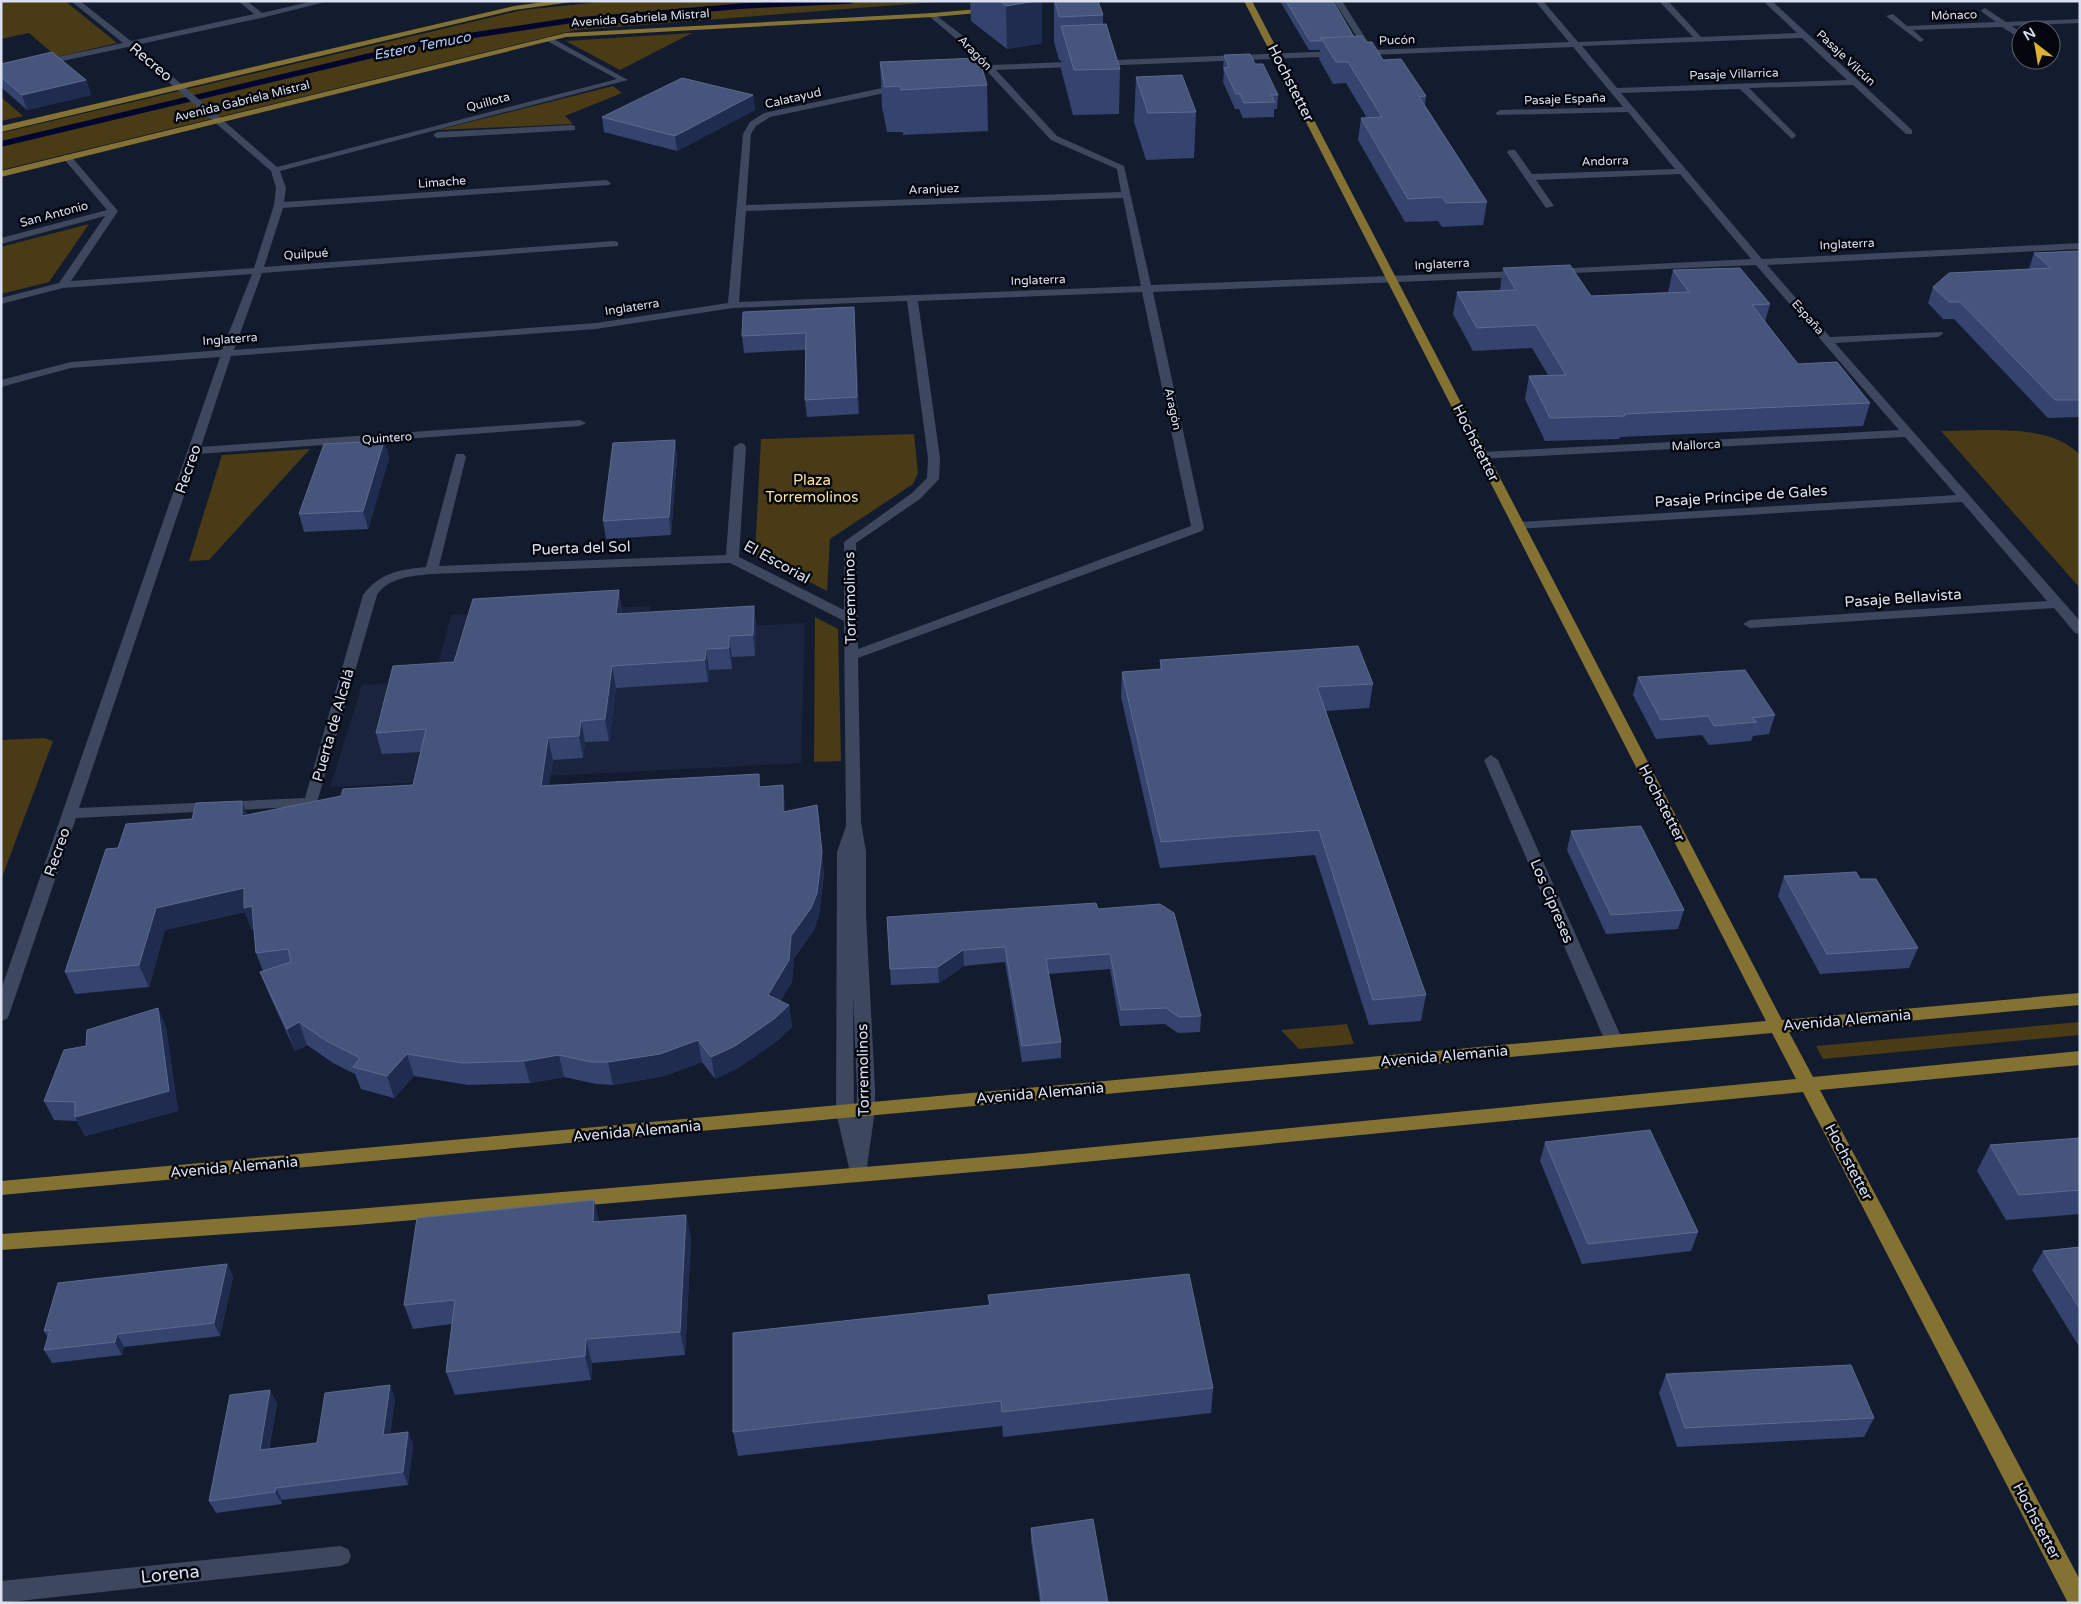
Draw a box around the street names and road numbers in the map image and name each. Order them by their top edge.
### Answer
street label: Avenida Gabriela Mistral [570,6,710,30]
street label: Mónaco [1931,7,1977,23]
street label: Pasaje Vilcún [1814,27,1878,89]
street label: Pucón [1379,32,1415,48]
street label: Aragón [955,33,995,73]
street label: Recreo [126,39,176,85]
street label: Hochstetter [1264,41,1318,125]
street label: Pasaje Villarrica [1689,65,1779,83]
street label: Avenida Gabriela Mistral [173,77,311,125]
street label: Calatayud [764,85,822,111]
street label: Quillota [465,89,511,115]
street label: Pasaje España [1524,91,1606,107]
street label: Andorra [1581,153,1629,169]
street label: Limache [417,173,467,191]
street label: Aranjuez [908,181,960,197]
street label: San Antonio [18,198,90,230]
street label: Inglaterra [1819,236,1875,252]
street label: Quilpué [283,245,329,263]
street label: Inglaterra [1414,256,1470,272]
street label: Inglaterra [1010,272,1066,288]
street label: Inglaterra [604,296,660,318]
street label: España [1789,297,1827,337]
street label: Inglaterra [202,330,258,348]
street label: Aragón [1162,387,1184,431]
street label: Hochstetter [1449,401,1503,485]
street label: Quintero [362,429,412,447]
street label: Mallorca [1671,437,1721,453]
street label: Recreo [171,442,205,496]
street label: Pasaje Príncipe de Gales [1654,481,1828,511]
street label: Puerta del Sol [531,537,631,559]
street label: El Escorial [741,537,813,587]
street label: Torremolinos [840,551,860,645]
street label: Pasaje Bellavista [1844,585,1962,611]
street label: Puerta de Alcalá [308,666,358,784]
street label: Hochstetter [1635,761,1689,845]
street label: Recreo [40,825,74,879]
street label: Los Cipreses [1526,856,1578,946]
street label: Avenida Alemania [1782,1005,1912,1035]
street label: Torremolinos [853,1023,873,1117]
street label: Avenida Alemania [1379,1041,1509,1071]
street label: Avenida Alemania [975,1078,1105,1108]
street label: Avenida Alemania [572,1116,702,1146]
street label: Hochstetter [1821,1121,1877,1204]
street label: Avenida Alemania [169,1152,299,1182]
street label: Hochstetter [2009,1480,2065,1563]
street label: Lorena [139,1560,201,1588]

